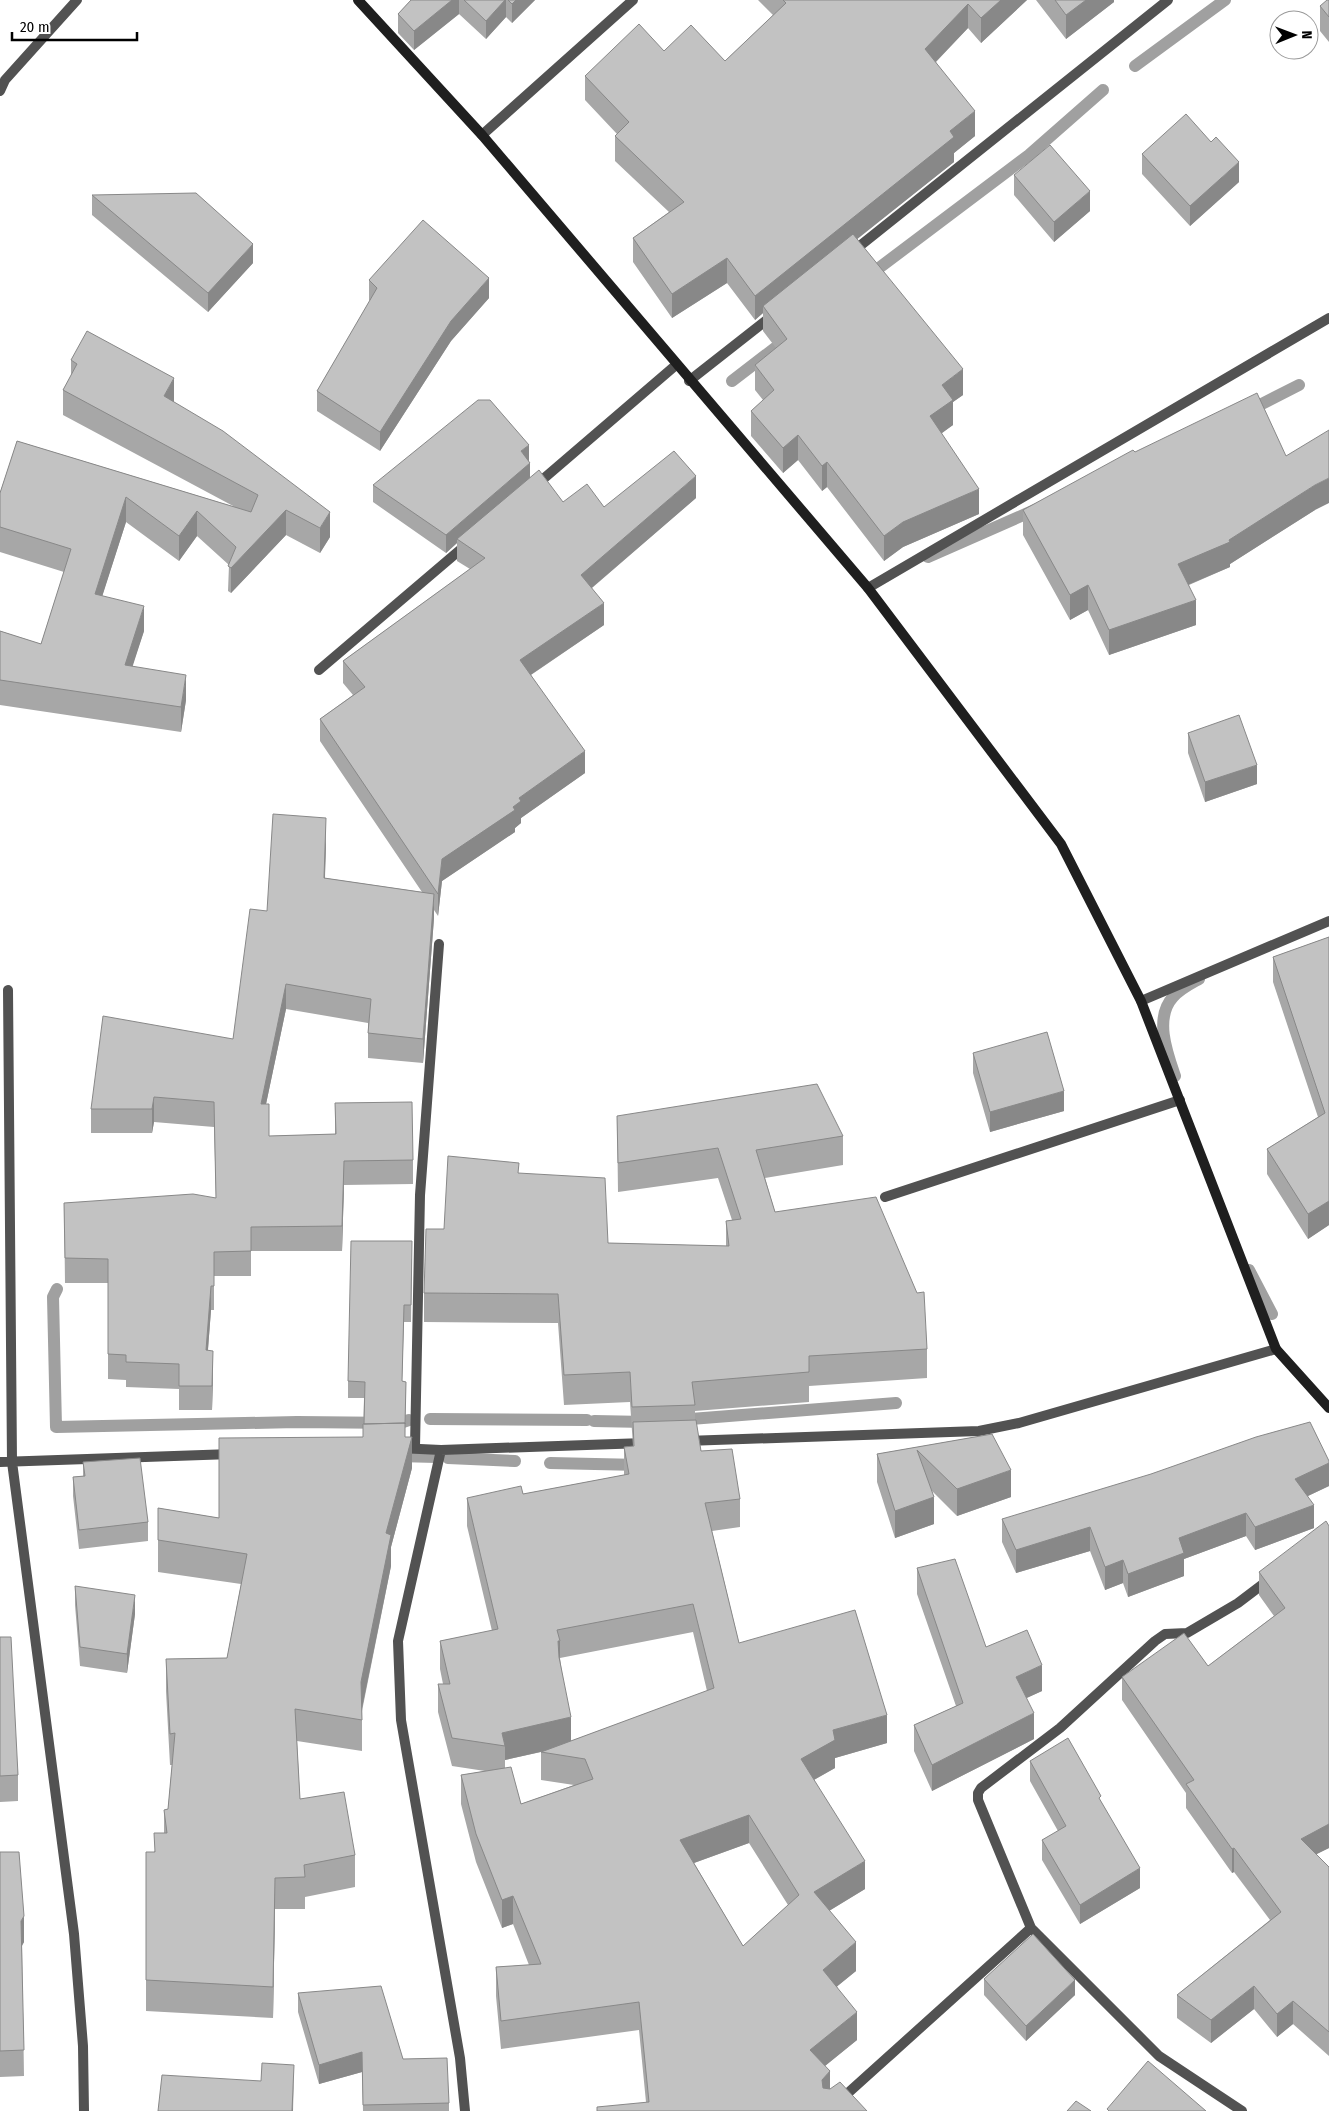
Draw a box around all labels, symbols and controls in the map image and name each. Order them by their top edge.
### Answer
scale bar [12,10,138,42]
north arrow [1269,10,1319,60]
text: 20 m [20,18,50,36]
text: N [1298,30,1315,39]

